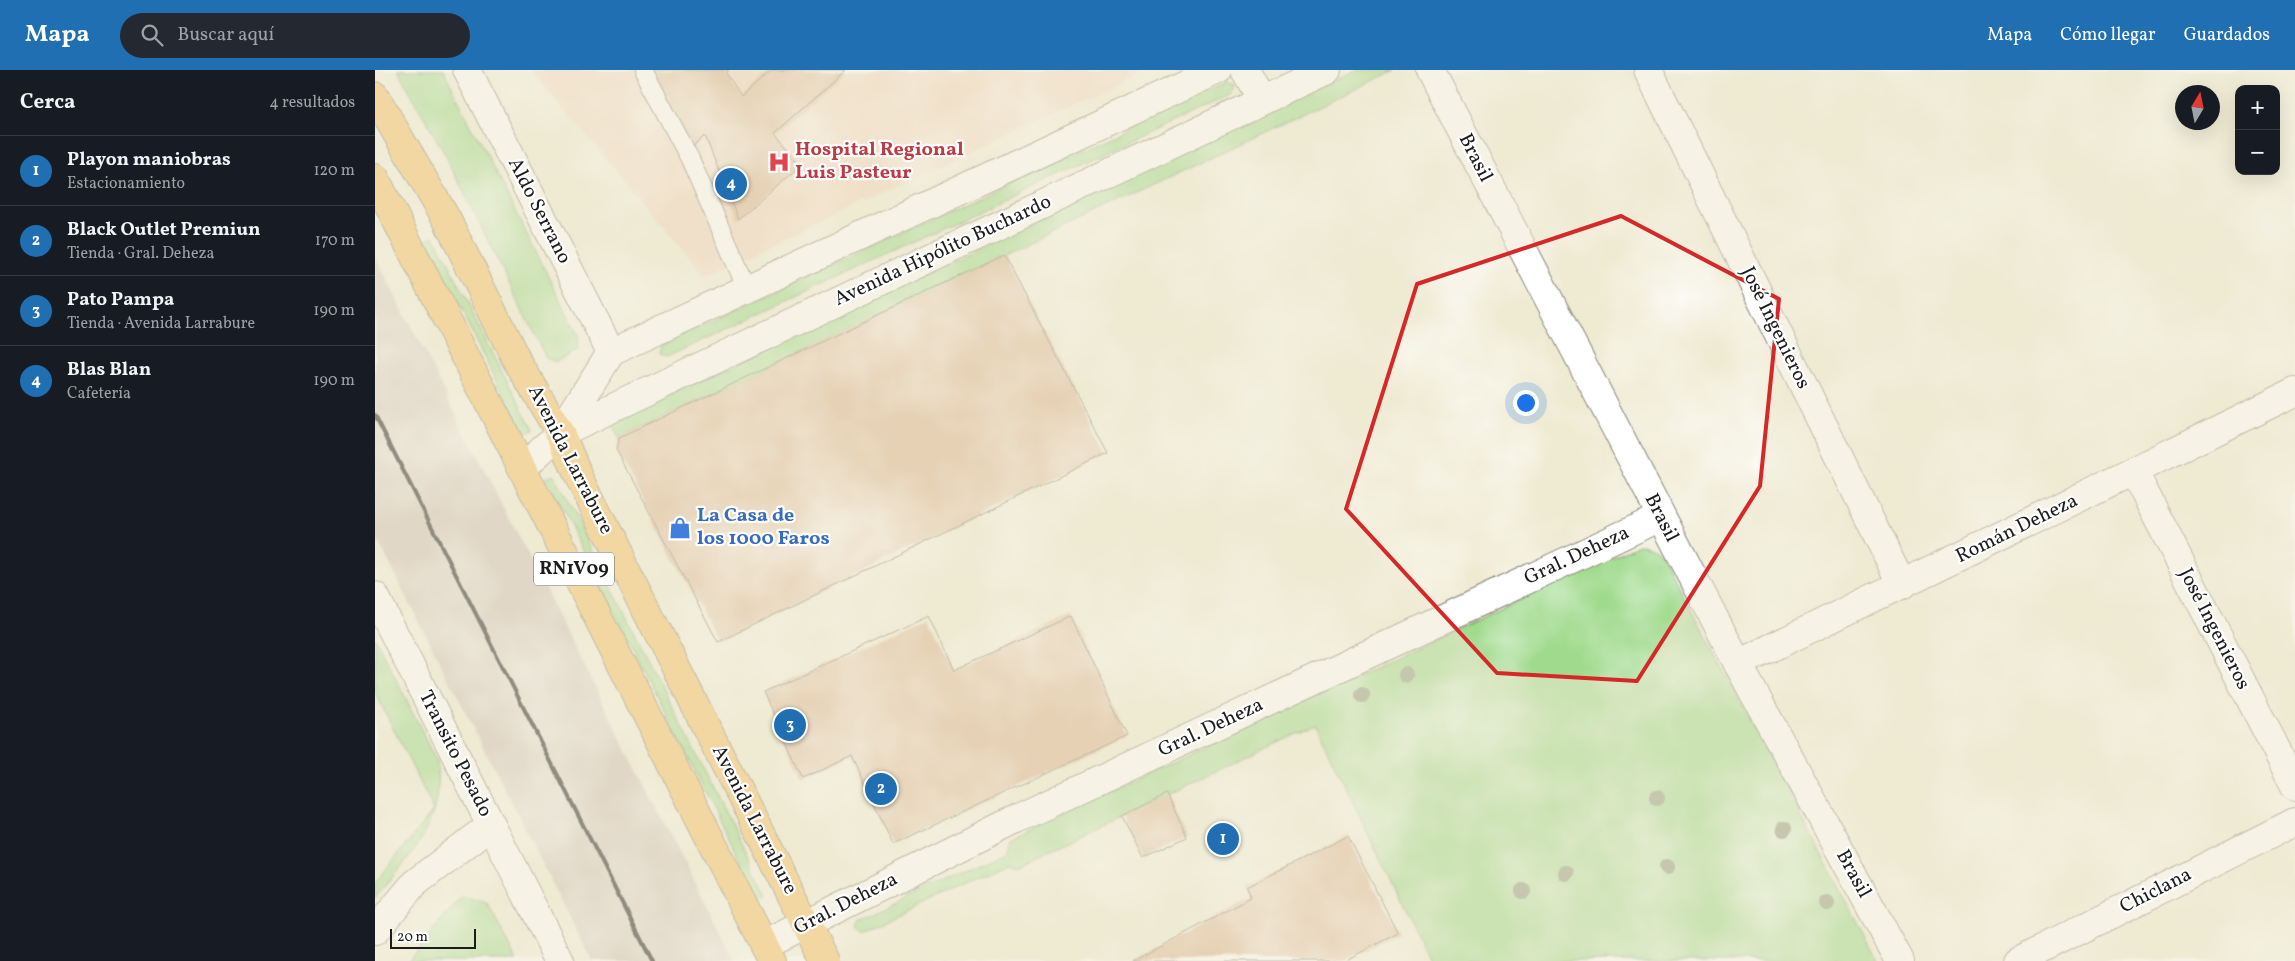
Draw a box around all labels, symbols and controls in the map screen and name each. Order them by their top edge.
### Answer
search box [120,13,470,58]
text: Mapa [25,18,90,52]
icon: search [138,21,166,49]
text: Buscar aquí [178,22,274,48]
text: Mapa [1987,23,2032,48]
text: Cómo llegar [2060,23,2156,48]
text: Guardados [2184,23,2270,48]
north arrow [2175,85,2220,130]
map controls [2235,85,2280,175]
button: + [2235,85,2280,130]
text: Cerca [20,88,75,117]
text: 4 resultados [269,92,355,114]
street label: Brasil [1451,129,1499,187]
button: − [2235,130,2280,175]
place label: Hospital Regional Luis Pasteur [795,136,964,187]
text: Playon maniobras [67,147,231,173]
hospital icon: Hospital Regional Luis Pasteur [766,149,792,175]
street label: Aldo Serrano [500,153,578,269]
text: 1 [33,160,39,182]
text: 120 m [313,160,355,182]
pin: 4 [715,165,747,203]
text: Estacionamiento [67,173,185,195]
street label: Avenida Hipólito Buchardo [830,188,1056,314]
text: Black Outlet Premiun [67,217,261,243]
text: 2 [32,230,40,252]
text: 170 m [315,230,355,252]
text: Tienda · Gral. Deheza [67,243,215,265]
street label: José Ingenieros [1733,262,1817,394]
text: Pato Pampa [67,287,174,313]
text: 3 [32,300,40,322]
text: 190 m [313,300,355,322]
text: Tienda · Avenida Larrabure [67,313,255,335]
text: Blas Blan [67,357,151,383]
text: 4 [31,370,41,392]
text: 190 m [313,370,355,392]
street label: Avenida Larrabure [520,381,620,539]
text: Cafetería [67,383,131,405]
your location [1513,390,1539,416]
street label: Román Deheza [1951,487,2083,571]
street label: Brasil [1637,489,1685,547]
place label: La Casa de los 1000 Faros [697,502,830,553]
shop icon: La Casa de los 1000 Faros [667,515,693,541]
street label: Gral. Deheza [1520,519,1634,593]
road number: RN1V09 [534,552,614,586]
street label: José Ingenieros [2171,563,2257,695]
street label: Transito Pesado [411,686,499,822]
street label: Gral. Deheza [1154,691,1268,765]
pin: 3 [774,706,806,744]
street label: Avenida Larrabure [704,741,804,899]
pin: 2 [865,770,897,808]
pin: 1 [1207,820,1239,858]
street label: Brasil [1828,845,1878,903]
street label: Chiclana [2115,861,2197,921]
street label: Gral. Deheza [789,866,903,942]
scale bar [390,926,476,949]
text: 20 m [397,928,428,947]

